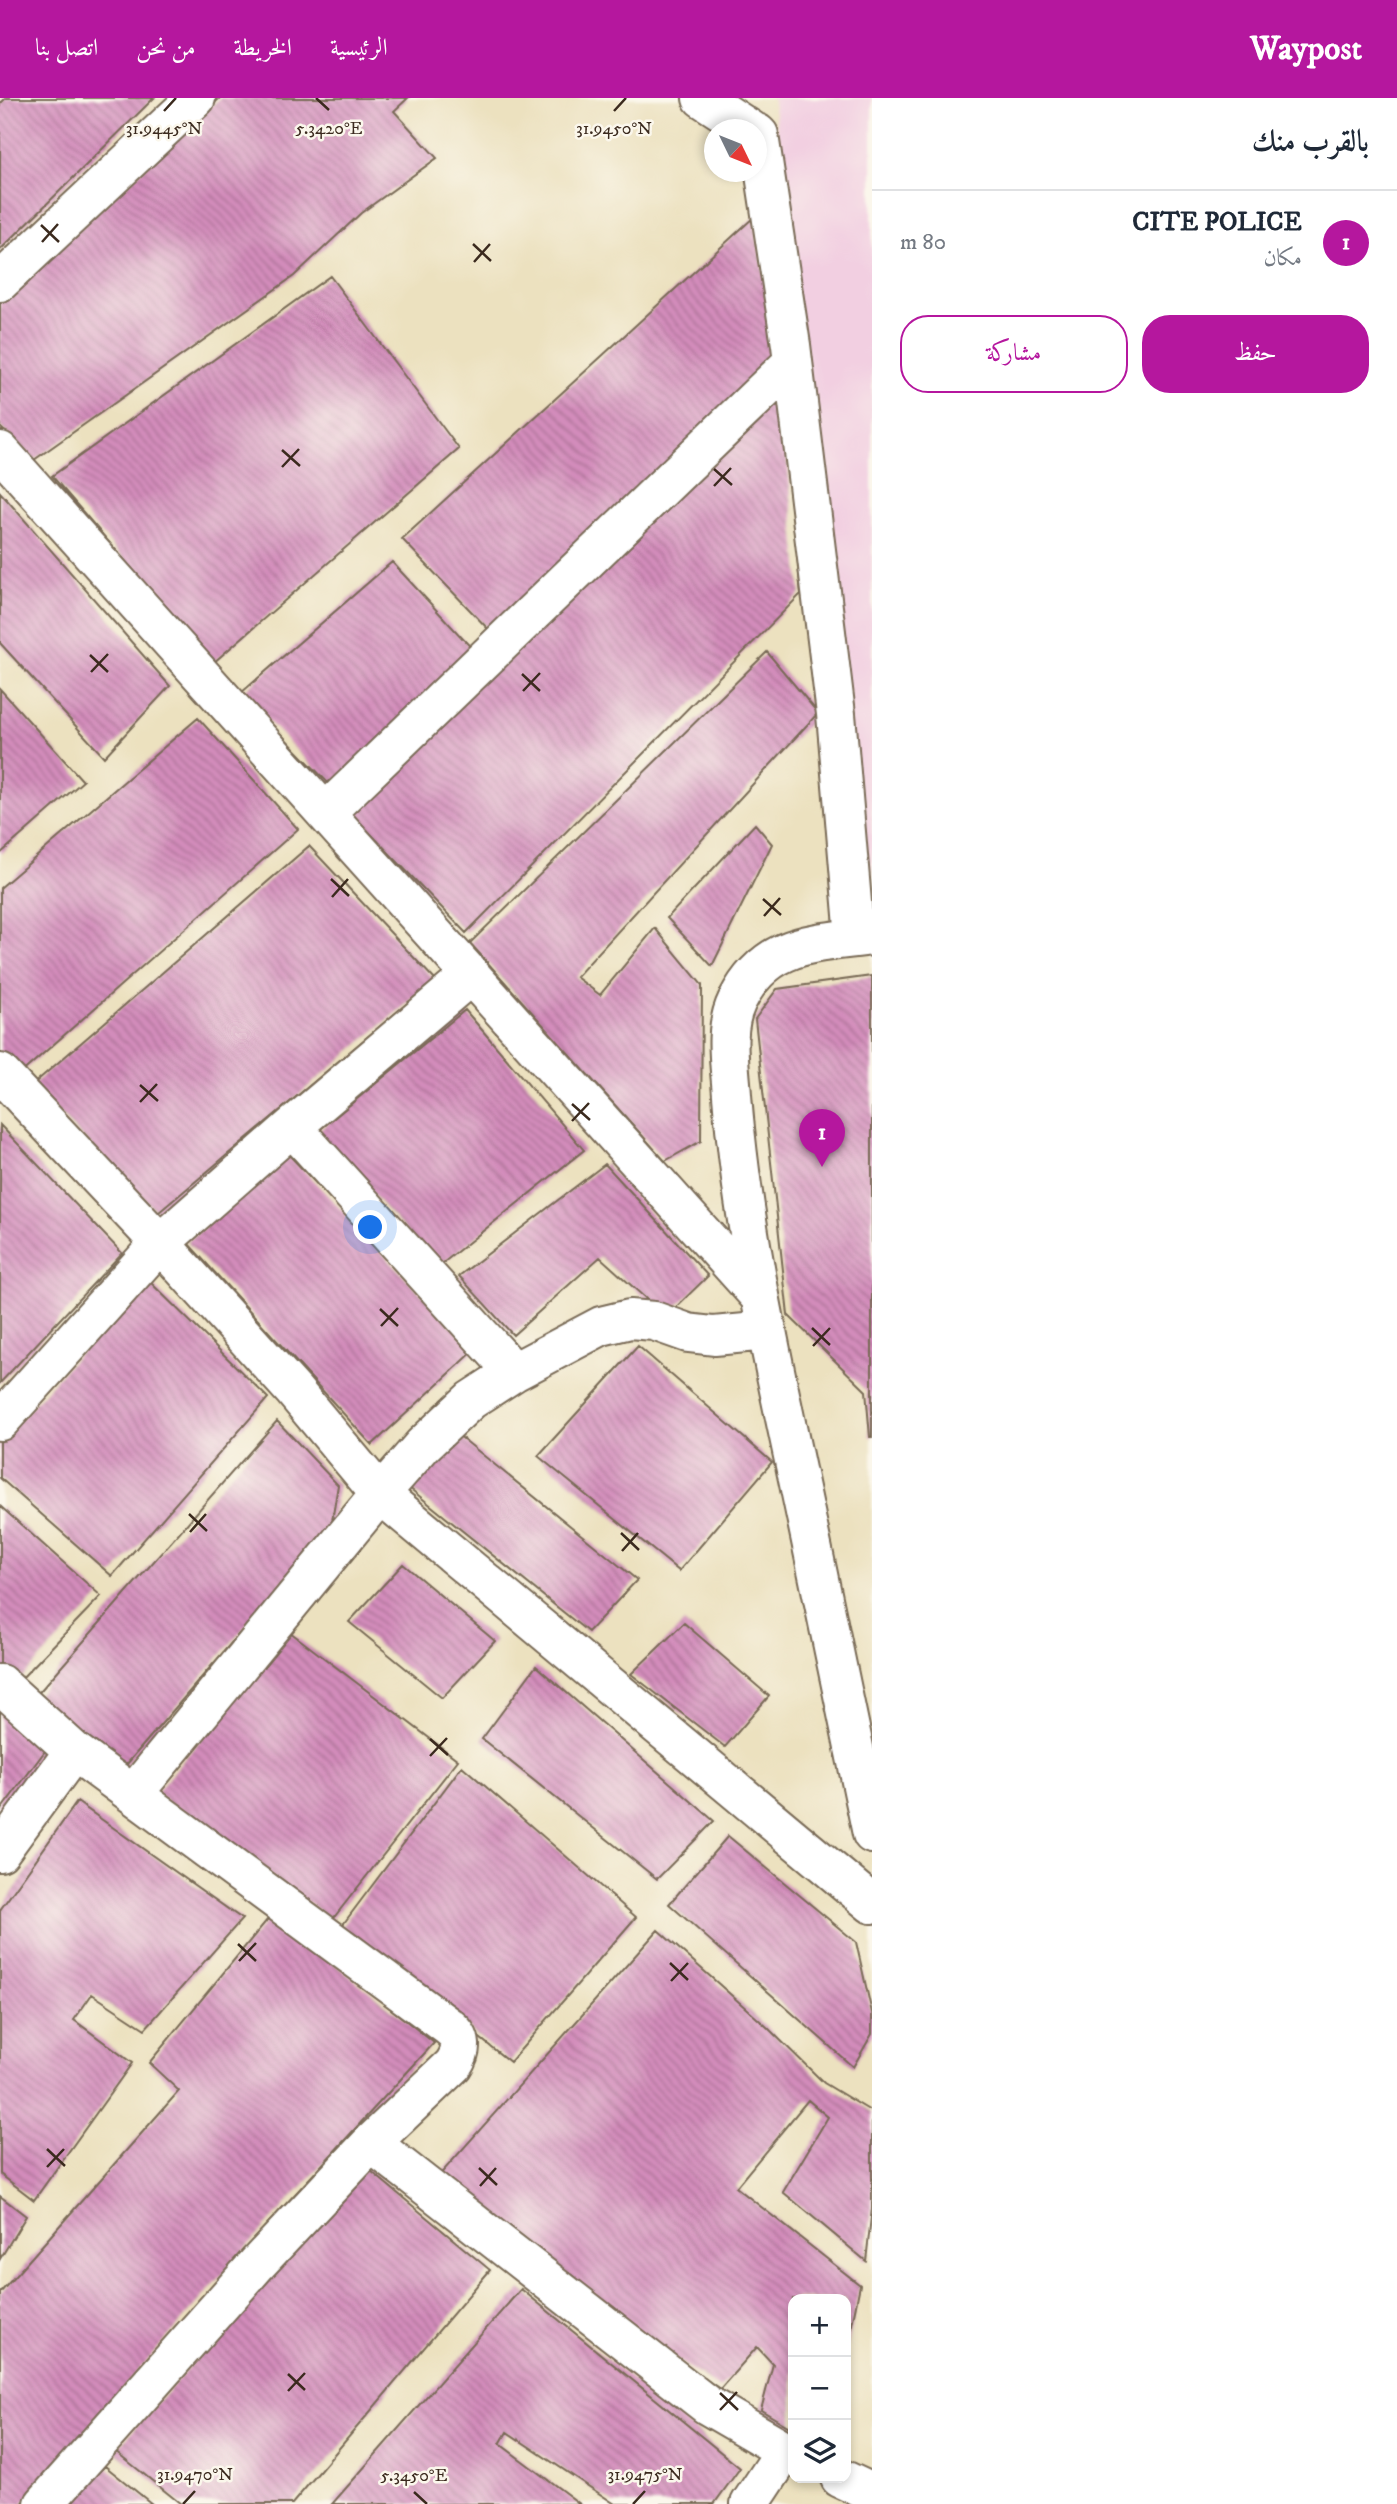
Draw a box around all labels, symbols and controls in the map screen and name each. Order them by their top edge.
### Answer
text: Waypost [1250,29,1362,70]
text: اتصل بنا [35,33,98,63]
text: من نحن [136,33,196,63]
text: الخريطة [234,33,292,63]
text: الرئيسية [330,33,388,63]
text: 31.9445°N [126,118,203,140]
text: 5.3420°E [296,118,363,140]
text: 31.9450°N [576,118,652,140]
north arrow [704,119,767,182]
text: بالقرب منك [1252,124,1369,161]
text: CITE POLICE [1132,206,1302,239]
text: 80 m [900,228,946,257]
text: 1 [1342,228,1350,257]
text: مكان [1263,244,1302,273]
button: مشاركة [900,315,1128,393]
button: حفظ [1142,315,1369,393]
pin: 1 [799,1109,845,1167]
your location [353,1210,387,1244]
map controls [788,2294,851,2483]
button: + [788,2294,851,2357]
button: − [788,2357,851,2420]
button: layers [788,2420,851,2483]
text: 31.9470°N [157,2464,233,2486]
text: 31.9475°N [607,2464,683,2486]
text: 5.3450°E [381,2465,448,2487]

